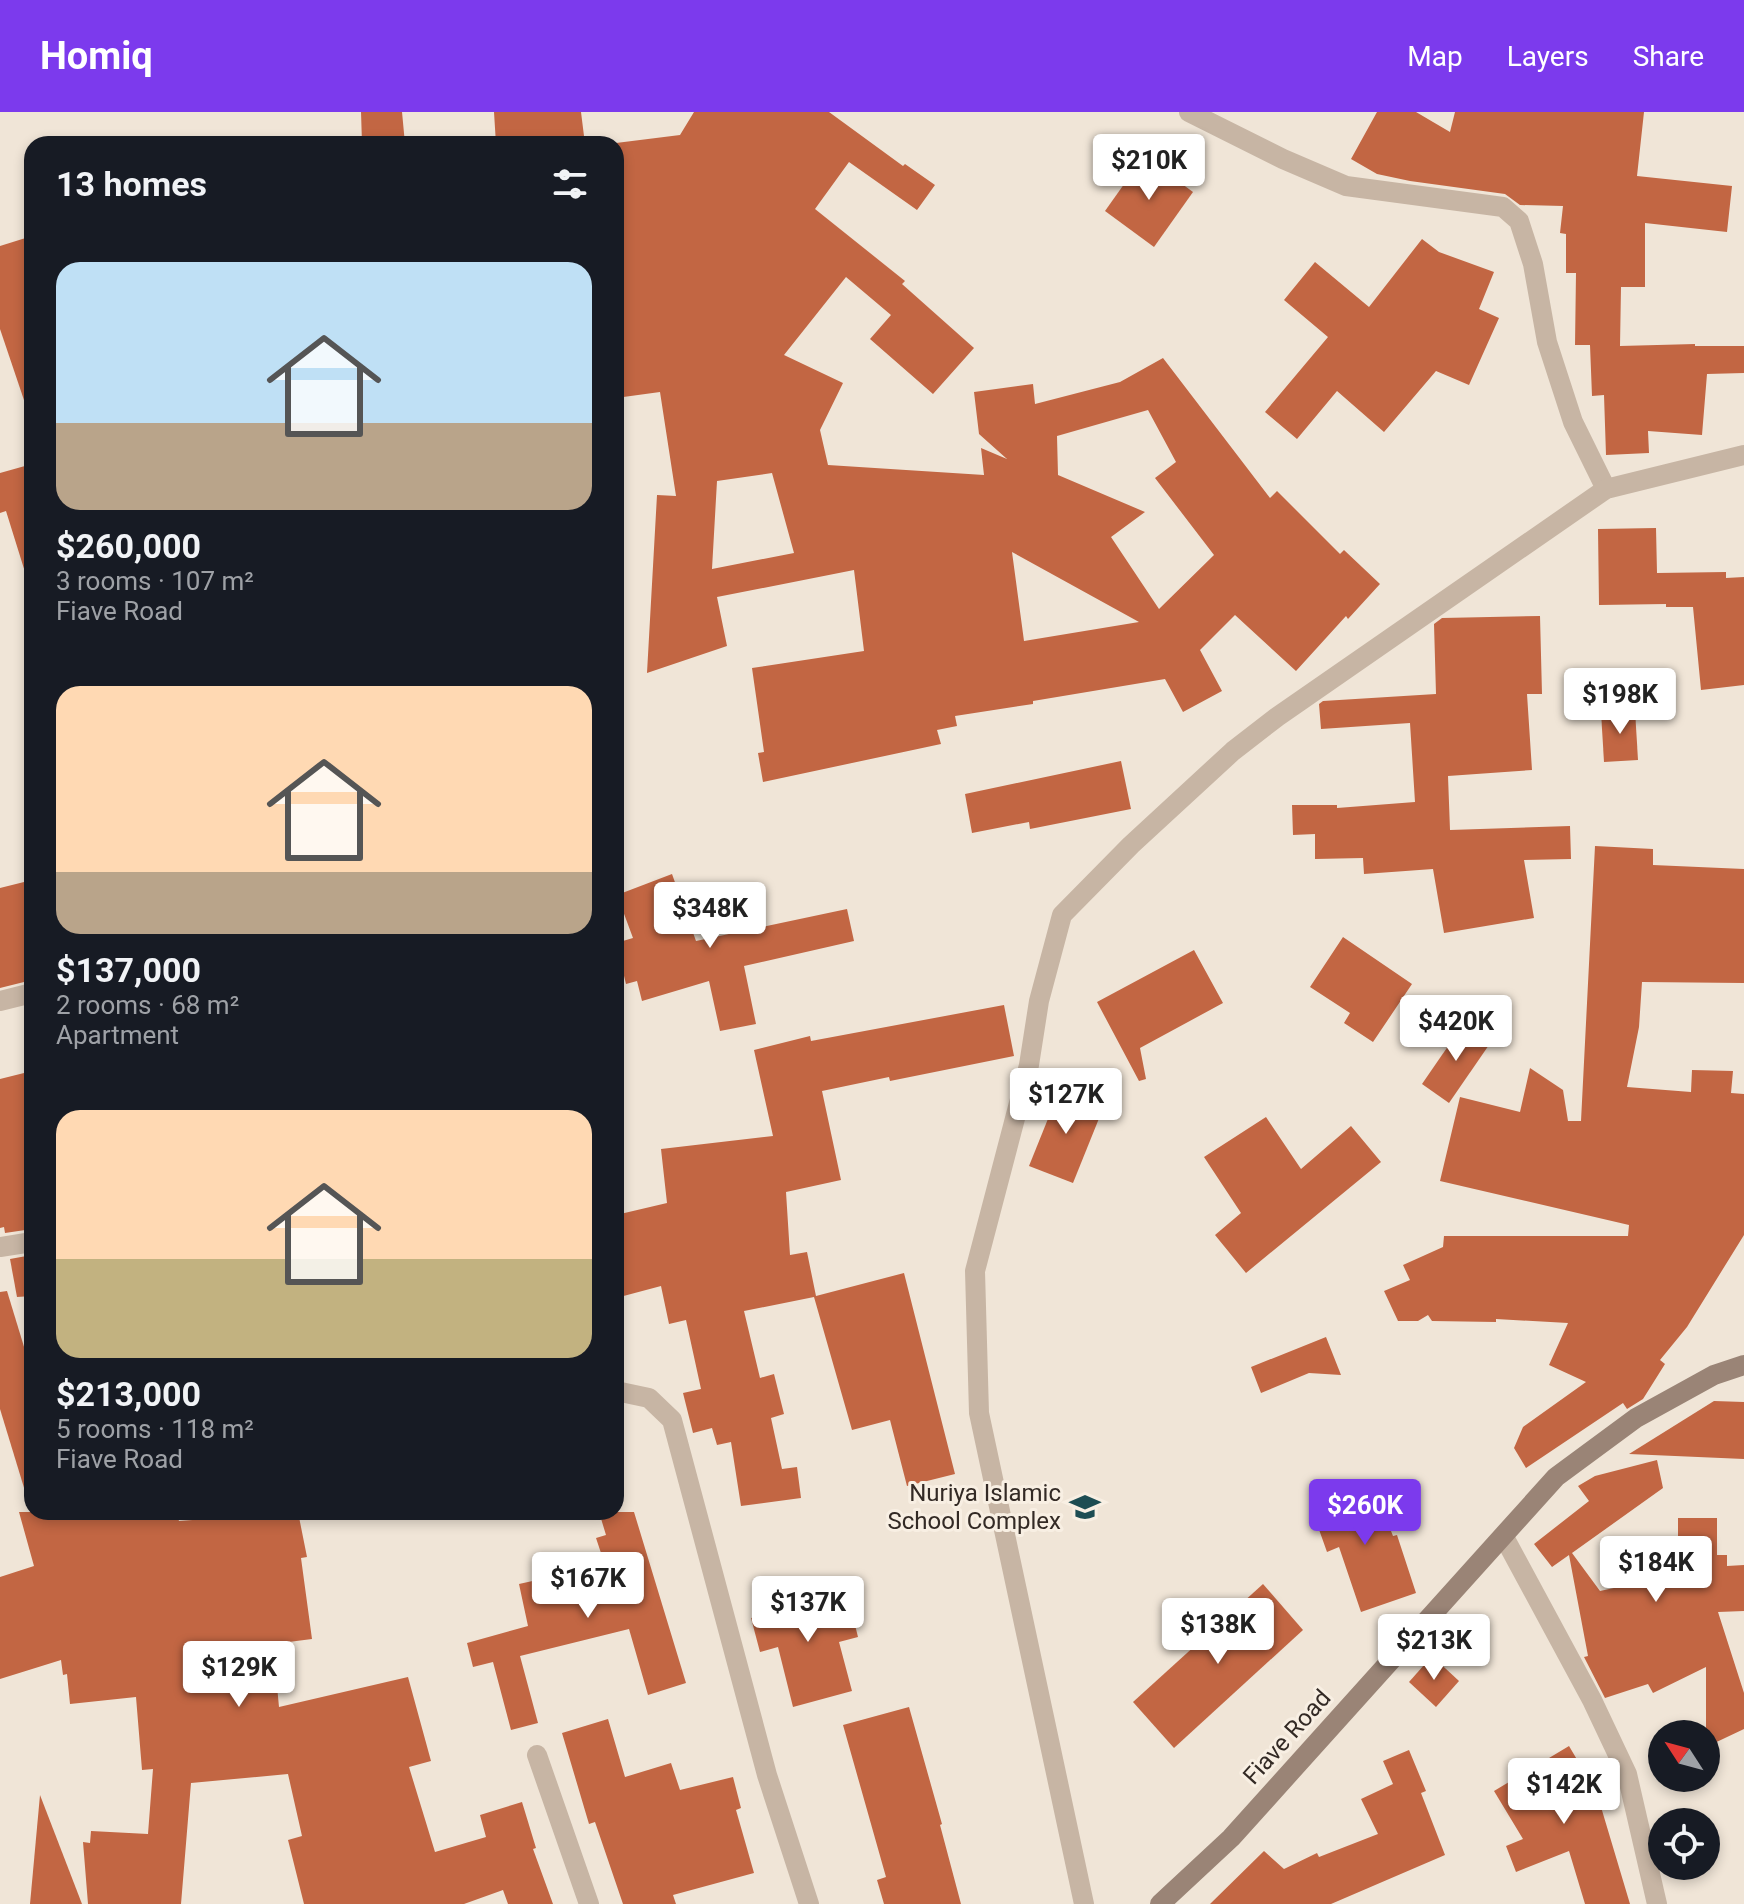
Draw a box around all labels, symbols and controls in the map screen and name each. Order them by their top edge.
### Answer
text: Homiq [40,34,153,78]
text: Map [1407,40,1463,73]
text: Layers [1507,40,1589,73]
text: Share [1633,40,1704,73]
pin: $210K [1093,134,1205,202]
text: $210K [1111,145,1187,175]
icon: filters [548,162,592,206]
text: 13 homes [56,164,207,204]
icon: home [252,314,396,458]
text: $260,000 [56,526,201,566]
text: 3 rooms · 107 m² [56,566,254,596]
text: Fiave Road [56,596,183,626]
pin: $198K [1564,668,1676,736]
text: $198K [1582,679,1658,709]
icon: home [252,738,396,882]
pin: $348K [654,882,766,950]
text: $348K [672,893,748,923]
text: $137,000 [56,950,201,990]
text: 2 rooms · 68 m² [56,990,239,1020]
pin: $420K [1400,995,1512,1063]
text: $420K [1418,1006,1494,1036]
text: Apartment [56,1020,179,1050]
pin: $127K [1010,1068,1122,1136]
text: $127K [1028,1079,1104,1109]
icon: home [252,1162,396,1306]
text: $213,000 [56,1374,201,1414]
text: 5 rooms · 118 m² [56,1414,254,1444]
text: Fiave Road [56,1444,183,1474]
place label: Nuriya Islamic School Complex [888,1479,1061,1535]
pin: $260K [1309,1479,1421,1547]
school or university icon: Nuriya Islamic School Complex [1068,1490,1102,1524]
text: $260K [1327,1490,1403,1520]
pin: $184K [1600,1536,1712,1604]
text: $184K [1618,1547,1694,1577]
pin: $167K [532,1552,644,1620]
text: $167K [550,1563,626,1593]
pin: $137K [752,1576,864,1644]
text: $137K [770,1587,846,1617]
pin: $138K [1162,1598,1274,1666]
text: $138K [1180,1609,1256,1639]
pin: $213K [1378,1614,1490,1682]
text: $213K [1396,1625,1472,1655]
pin: $129K [183,1641,295,1709]
text: $129K [201,1652,277,1682]
street label: Fiave Road [1237,1684,1337,1790]
north arrow [1648,1720,1720,1792]
map controls [1648,1720,1720,1880]
pin: $142K [1508,1758,1620,1826]
text: $142K [1526,1769,1602,1799]
button: locate [1648,1808,1720,1880]

